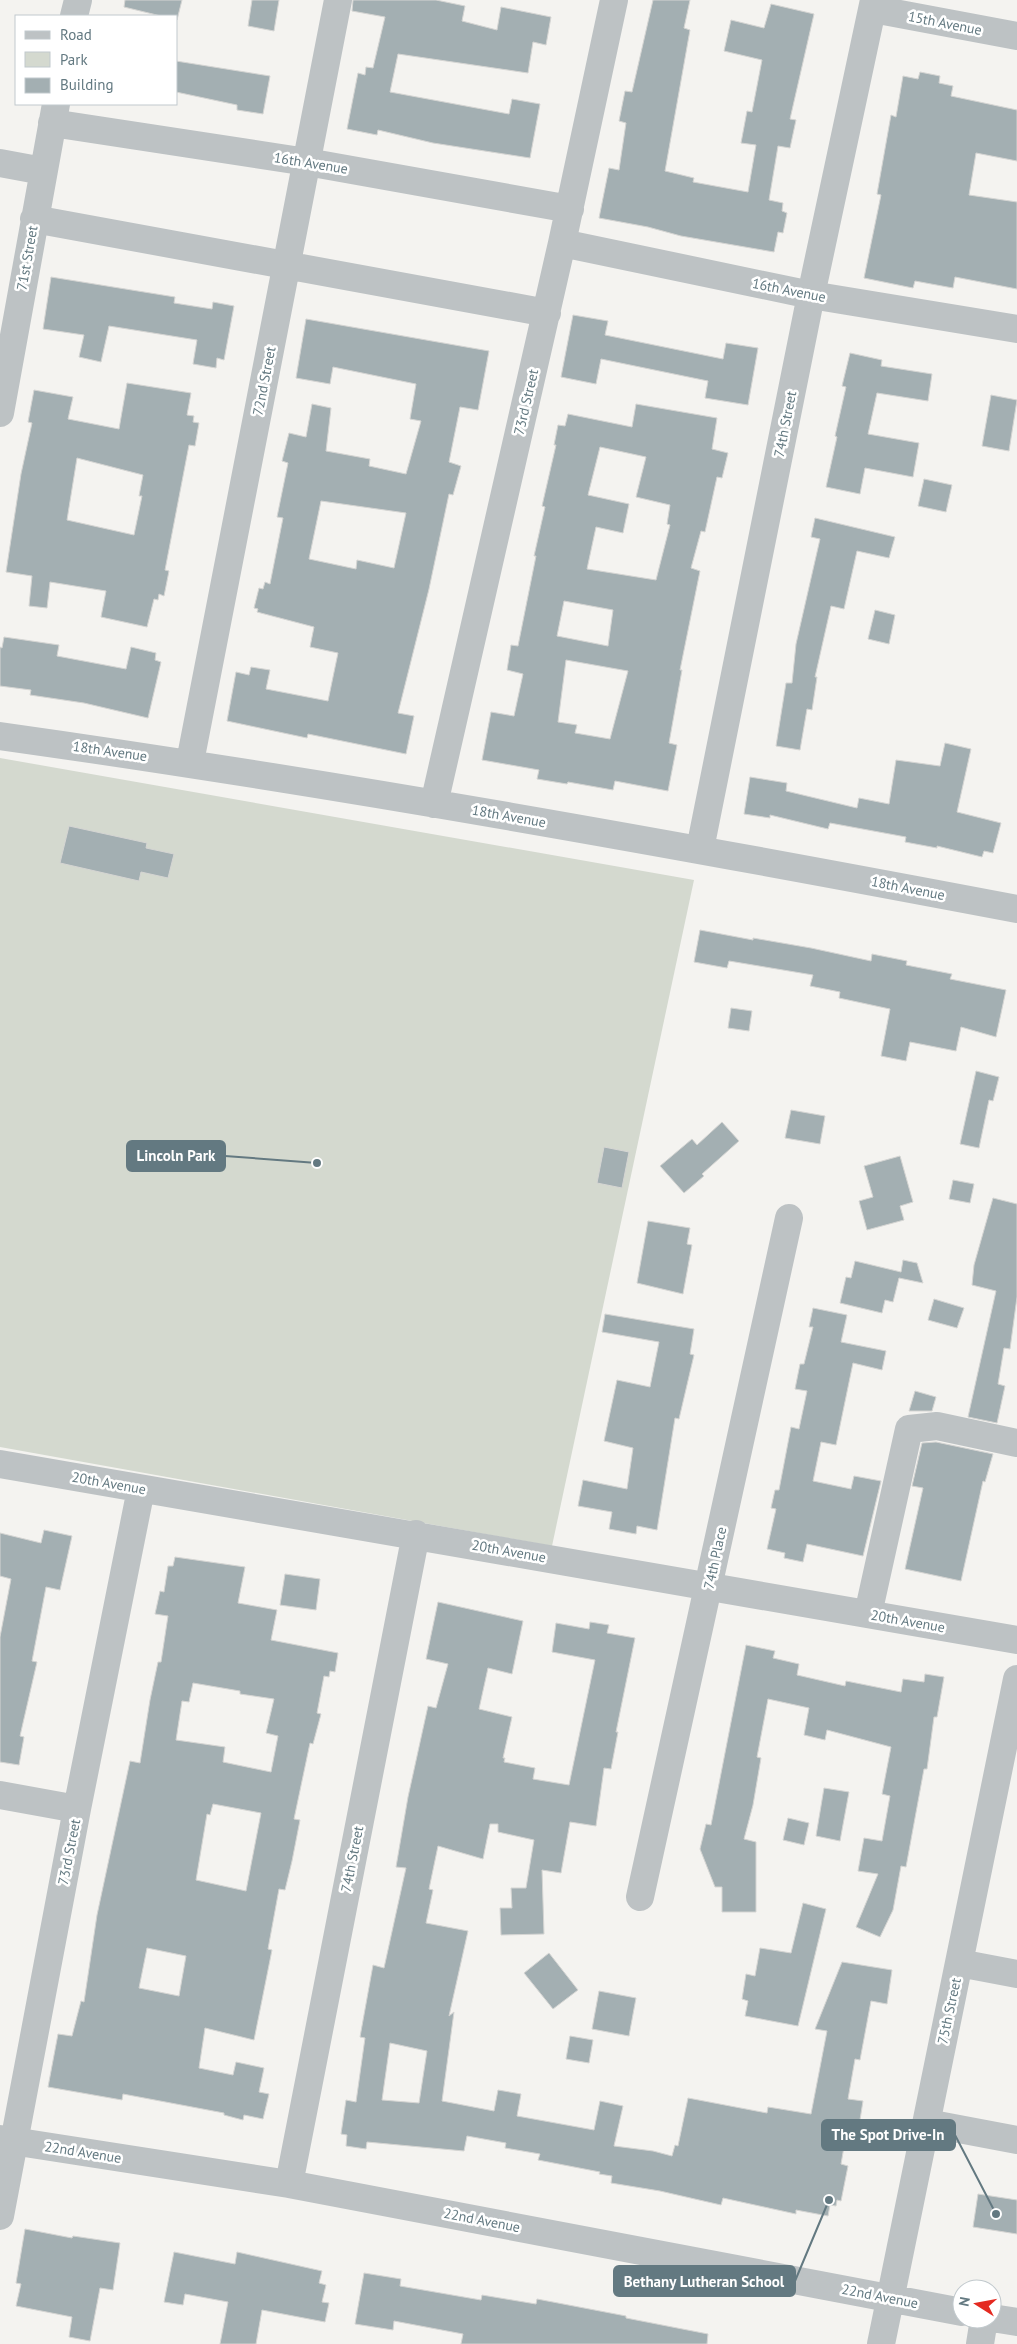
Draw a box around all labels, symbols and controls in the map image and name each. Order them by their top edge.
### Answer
street label: 15th Avenue [907,7,983,39]
legend [15,15,178,105]
text: Road [60,25,92,44]
text: Park [60,50,88,69]
text: Building [60,75,114,94]
street label: 16th Avenue [273,148,349,178]
street label: 71st Street [12,224,42,292]
street label: 16th Avenue [751,274,827,306]
street label: 72nd Street [248,345,280,417]
street label: 73rd Street [510,367,542,437]
street label: 74th Street [770,389,800,459]
street label: 18th Avenue [72,737,148,765]
street label: 18th Avenue [471,801,547,831]
street label: 18th Avenue [870,872,946,904]
callout: Lincoln Park [127,1141,225,1171]
text: Lincoln Park [137,1146,216,1165]
street label: 20th Avenue [71,1468,147,1498]
street label: 74th Place [700,1525,730,1591]
street label: 20th Avenue [471,1536,547,1566]
street label: 20th Avenue [870,1606,946,1636]
street label: 73rd Street [54,1817,84,1887]
street label: 74th Street [337,1824,367,1894]
street label: 75th Street [933,1976,965,2046]
callout: The Spot Drive-In [822,2120,955,2150]
text: The Spot Drive-In [832,2125,944,2144]
street label: 22nd Avenue [43,2137,123,2167]
street label: 22nd Avenue [442,2204,522,2236]
callout: Bethany Lutheran School [614,2266,795,2296]
text: Bethany Lutheran School [624,2272,785,2291]
north arrow [952,2279,1002,2329]
street label: 22nd Avenue [840,2280,920,2312]
text: N [955,2295,974,2308]

